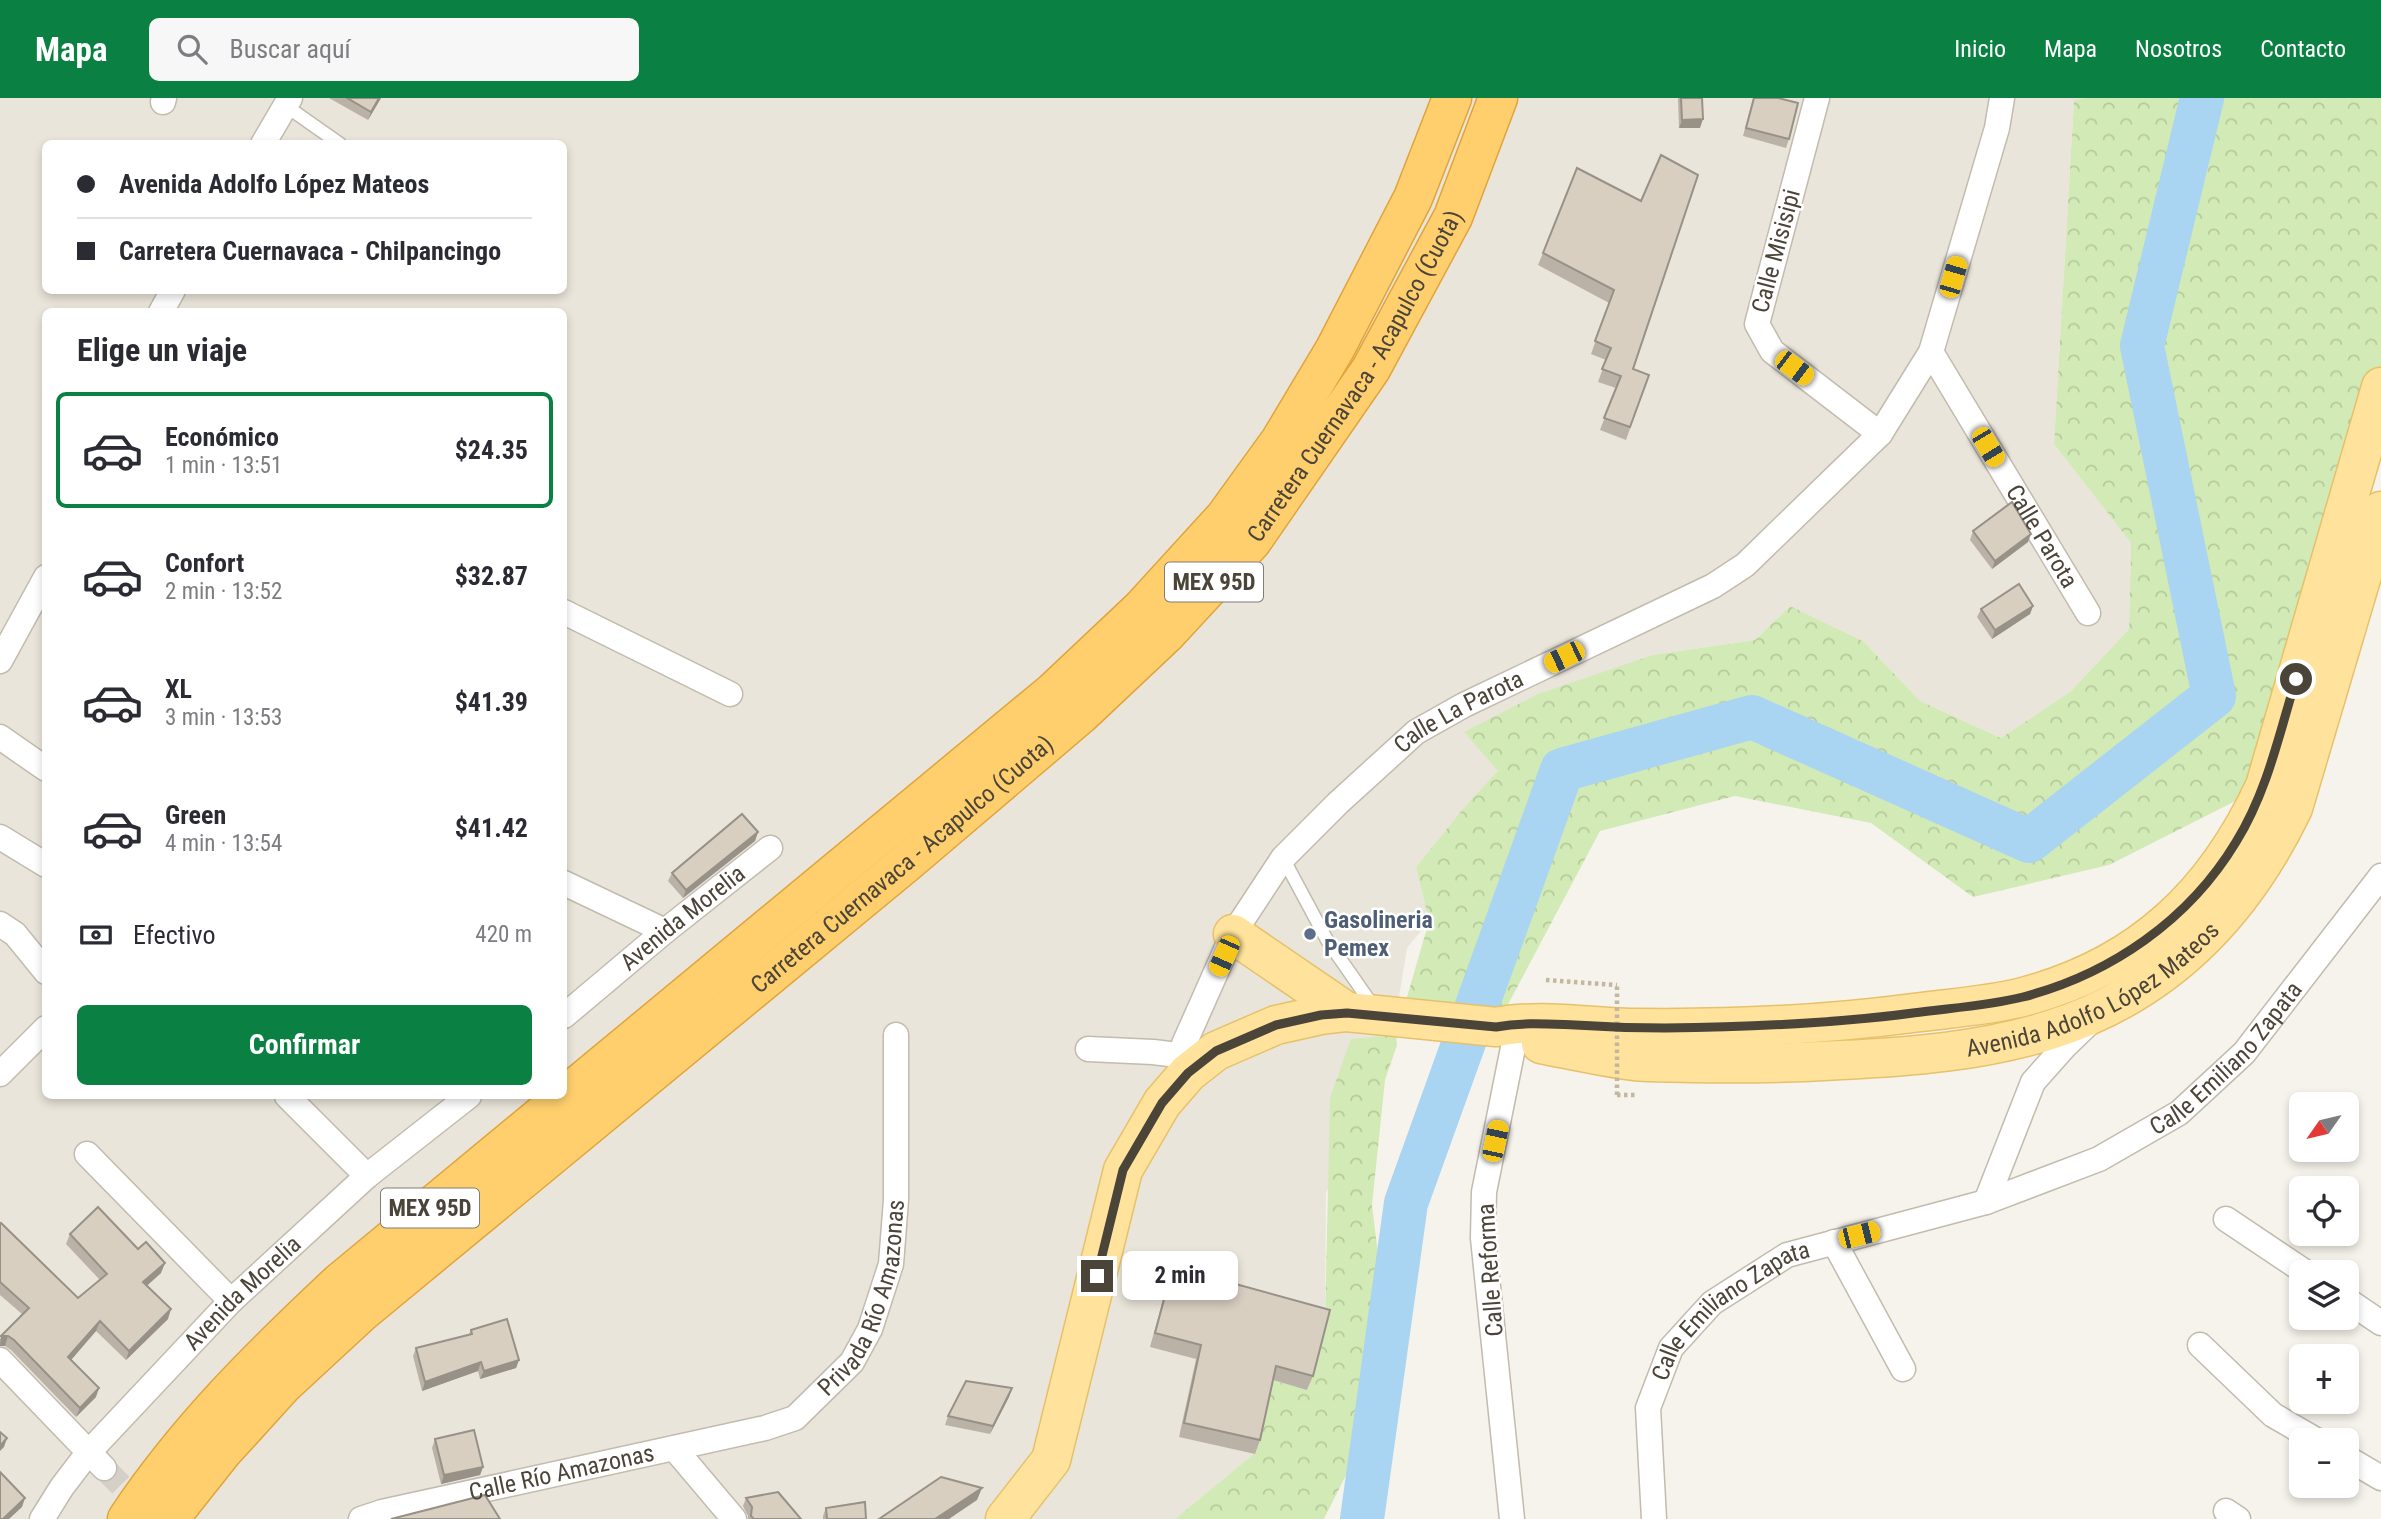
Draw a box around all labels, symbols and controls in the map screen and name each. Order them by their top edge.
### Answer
search box [149,18,639,81]
text: Mapa [35,30,107,69]
icon: search [173,30,211,68]
text: Buscar aquí [229,34,351,64]
text: Inicio [1954,35,2006,63]
text: Mapa [2044,35,2097,63]
text: Nosotros [2135,35,2222,63]
text: Contacto [2260,35,2346,63]
text: Avenida Adolfo López Mateos [119,169,429,199]
street label: Calle Misisipi [1746,186,1806,316]
street label: Carretera Cuernavaca - Acapulco (Cuota) [1242,206,1468,547]
text: Carretera Cuernavaca - Chilpancingo [119,236,501,266]
car [1938,254,1969,300]
text: Elige un viaje [77,331,247,369]
car [1771,347,1818,389]
icon: car [81,419,144,482]
text: Económico [165,422,279,452]
car [1969,424,2008,470]
text: $24.35 [455,435,528,465]
text: 1 min · 13:51 [165,452,282,479]
street label: Calle Parota [2000,480,2084,593]
icon: car [81,545,144,608]
text: Confort [165,548,244,578]
text: $32.87 [455,561,528,591]
road number: MEX 95D [1165,562,1263,602]
text: 2 min · 13:52 [165,578,282,605]
car [1541,638,1588,676]
route start [2280,663,2312,695]
street label: Calle La Parota [1388,665,1528,759]
icon: car [81,671,144,734]
text: XL [165,674,192,704]
text: $41.39 [455,687,528,717]
text: 3 min · 13:53 [165,704,282,731]
street label: Carretera Cuernavaca - Acapulco (Cuota) [745,730,1059,999]
icon: car [81,797,144,860]
text: Green [165,800,226,830]
text: $41.42 [455,813,528,843]
text: 4 min · 13:54 [165,830,282,857]
street label: Avenida Morelia [615,859,750,976]
place label: Gasolineria Pemex [1324,906,1433,962]
icon: cash [77,916,115,954]
street label: Avenida Adolfo López Mateos [1964,916,2225,1063]
text: Efectivo [133,920,215,950]
text: 420 m [475,921,532,948]
marker: Gasolineria Pemex [1302,926,1318,942]
car [1206,933,1243,979]
street label: Calle Emiliano Zapata [2145,976,2308,1141]
button: Confirmar [77,1005,532,1085]
north arrow [2289,1092,2359,1162]
map controls [2289,1092,2359,1498]
car [1481,1118,1510,1164]
button: locate [2289,1176,2359,1246]
road number: MEX 95D [381,1189,479,1228]
street label: Privada Río Amazonas [812,1199,910,1401]
street label: Calle Reforma [1471,1202,1509,1338]
car [1837,1220,1882,1250]
street label: Avenida Morelia [178,1230,306,1356]
street label: Calle Emiliano Zapata [1646,1236,1813,1384]
callout: 2 min [1122,1252,1237,1300]
route end [1081,1260,1113,1292]
button: layers [2289,1260,2359,1330]
text: 2 min [1154,1262,1206,1289]
button: + [2289,1344,2359,1414]
button: − [2289,1428,2359,1498]
street label: Calle Río Amazonas [466,1439,657,1507]

